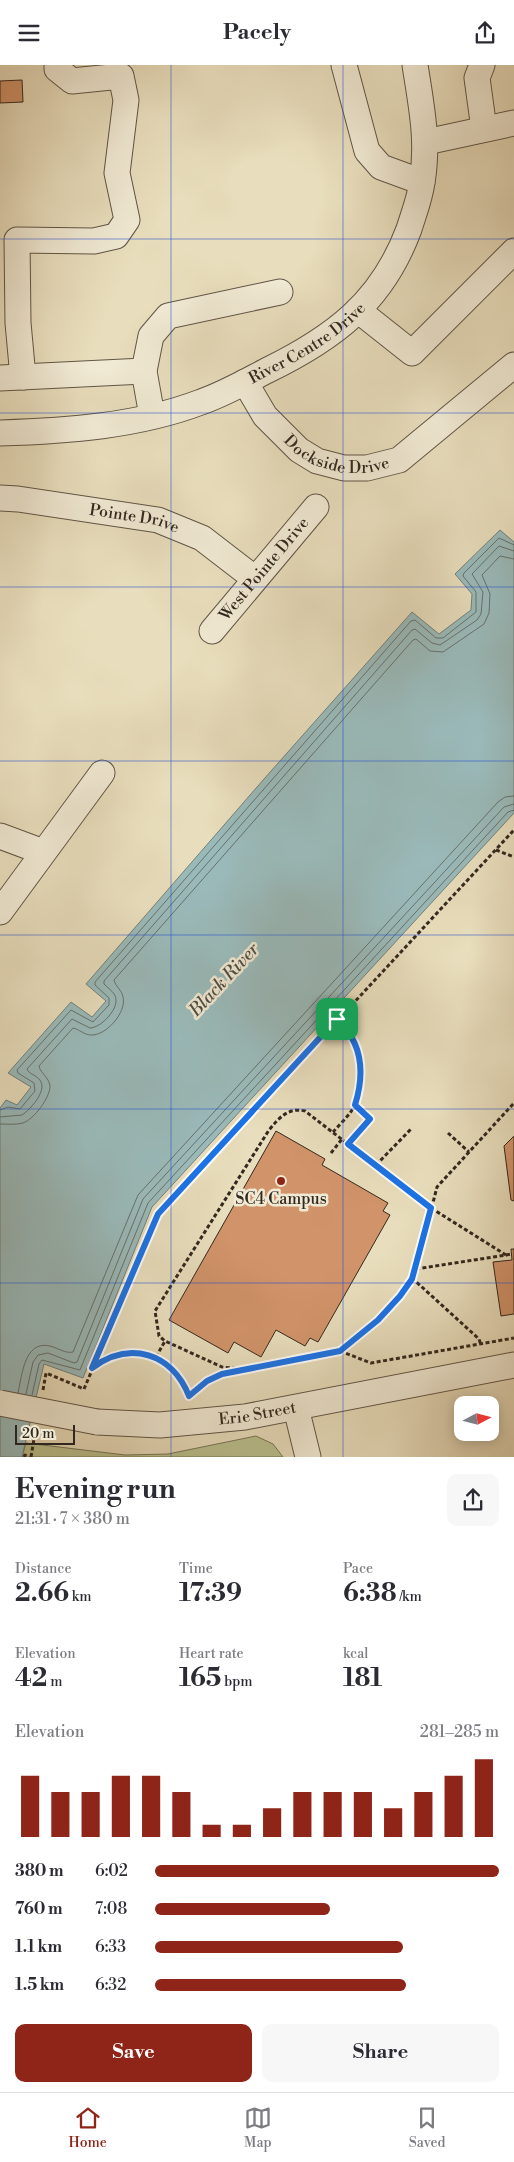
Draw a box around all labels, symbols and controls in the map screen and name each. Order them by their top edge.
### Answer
icon: menu [15,19,43,47]
text: Pacely [223,19,291,46]
icon: share [471,19,499,47]
street label: River Centre Drive [245,298,370,388]
street label: Dockside Drive [280,431,391,478]
street label: Pointe Drive [88,500,182,538]
street label: West Pointe Drive [214,513,313,626]
water label: Black River [183,938,264,1022]
pin [316,998,358,1040]
icon: arrive [323,1005,351,1033]
marker: SC4 Campus [275,1175,287,1187]
place label: SC4 Campus [235,1189,327,1209]
north arrow [454,1396,499,1441]
map controls [454,1396,499,1441]
street label: Erie Street [217,1397,298,1429]
scale bar [15,1422,75,1445]
text: 20 m [22,1425,54,1443]
text: Evening run [15,1472,176,1507]
button: share [447,1474,499,1526]
text: 21:31 · 7 × 380 m [15,1509,130,1529]
text: Distance [15,1560,72,1578]
text: Time [179,1560,213,1578]
text: Pace [343,1560,373,1578]
text: 2.66 [15,1578,69,1609]
text: 17:39 [179,1578,242,1609]
text: 6:38 [343,1578,397,1609]
text: km [69,1588,91,1606]
text: /km [397,1588,422,1606]
text: Elevation [15,1645,76,1663]
text: Heart rate [179,1645,244,1663]
text: kcal [343,1645,368,1663]
text: 42 [15,1663,47,1694]
text: 165 [179,1663,221,1694]
text: 181 [343,1663,382,1694]
text: m [47,1673,63,1691]
text: bpm [221,1673,253,1691]
text: Elevation [15,1722,84,1742]
text: 281–285 m [420,1722,499,1742]
text: 380 m [15,1861,64,1881]
text: 6:02 [95,1861,128,1881]
text: 760 m [15,1899,63,1919]
text: 7:08 [95,1899,127,1919]
text: 1.1 km [15,1937,62,1957]
text: 6:33 [95,1937,126,1957]
text: 1.5 km [15,1975,64,1995]
text: 6:32 [95,1975,126,1995]
button: Save [15,2024,252,2082]
button: Share [262,2024,499,2082]
tab: Home [68,2104,107,2152]
tab: Map [244,2104,272,2152]
tab: Saved [409,2104,446,2152]

